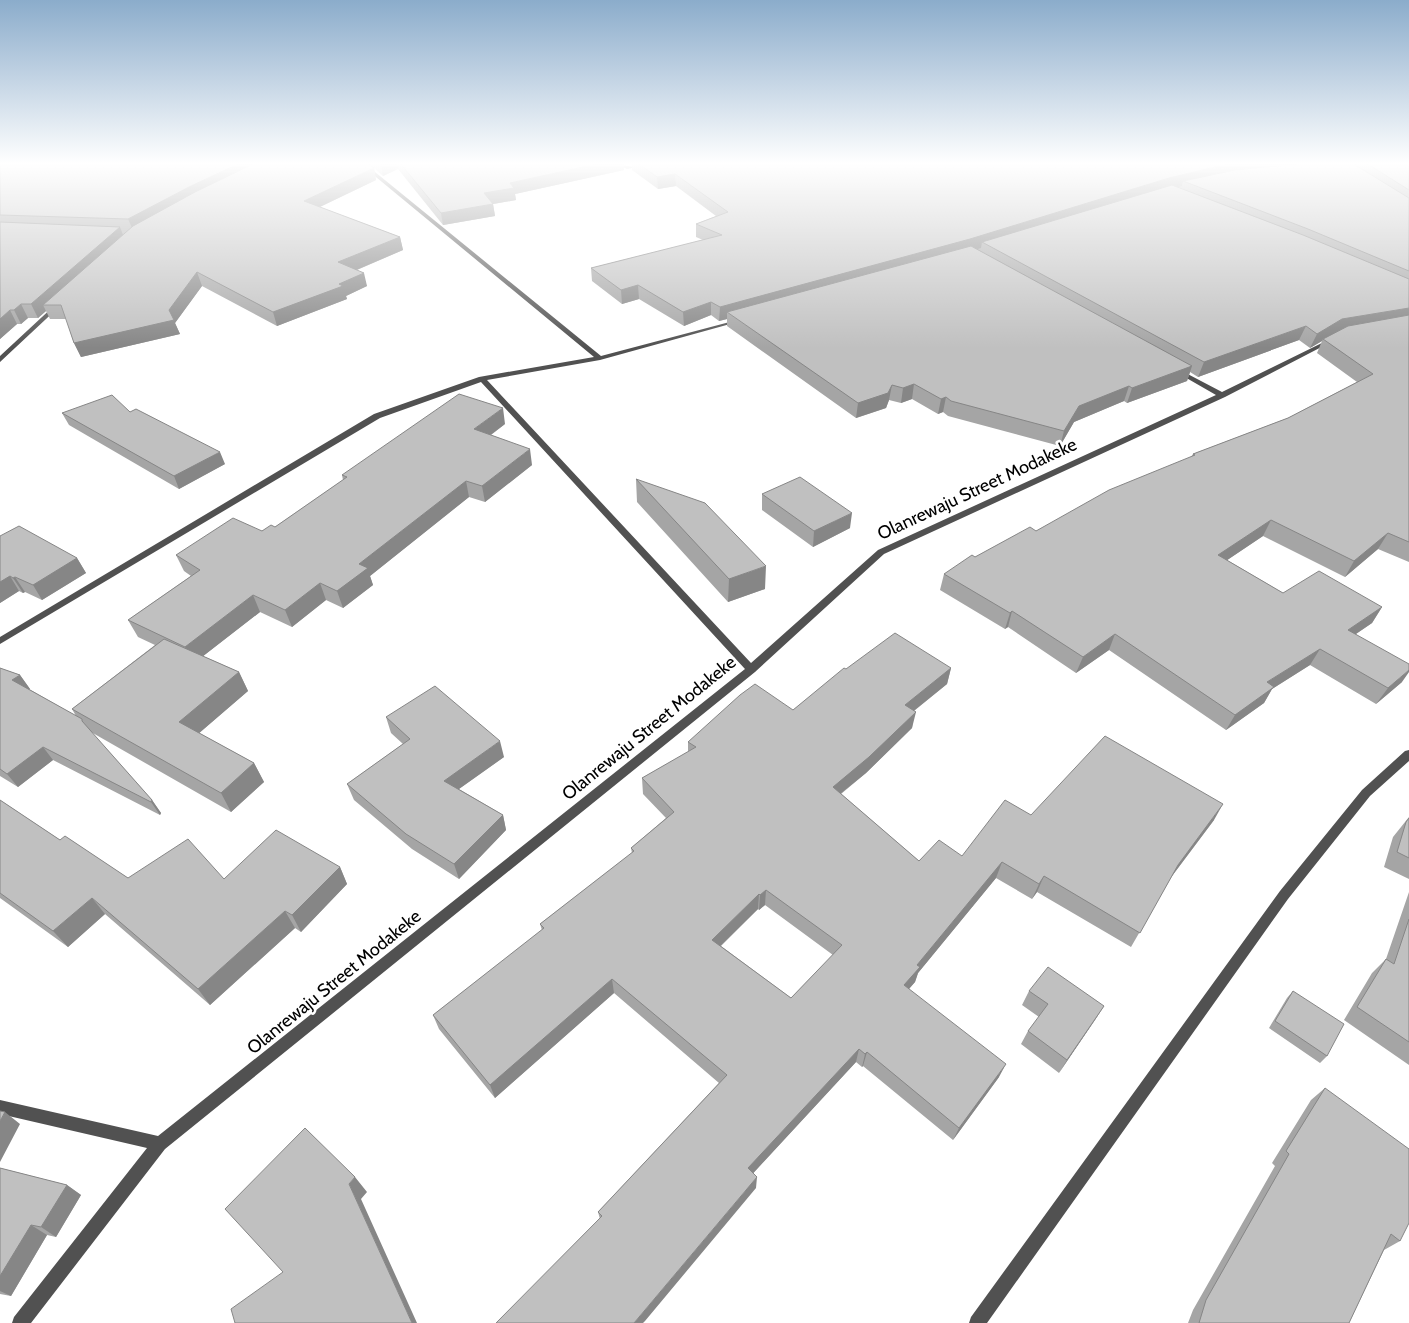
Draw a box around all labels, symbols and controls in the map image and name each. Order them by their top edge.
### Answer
street label: Olanrewaju Street Modakeke [874,433,1080,545]
street label: Olanrewaju Street Modakeke [558,651,740,805]
street label: Olanrewaju Street Modakeke [243,905,425,1059]

